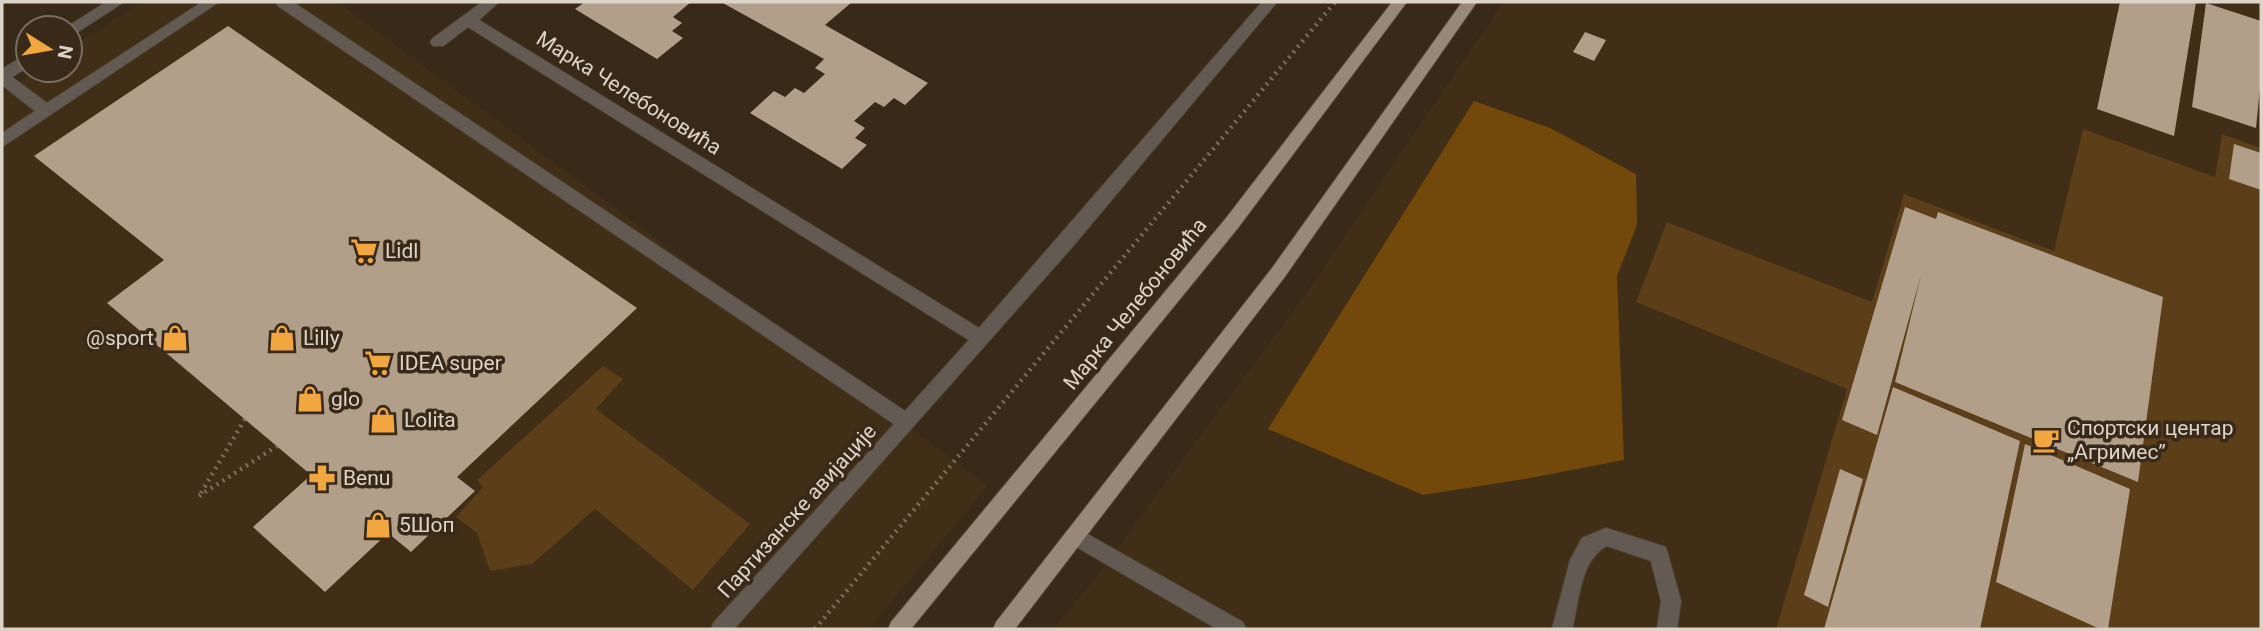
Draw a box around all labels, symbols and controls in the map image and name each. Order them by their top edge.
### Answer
north arrow [14,14,84,84]
street label: Марка Челебоновића [532,26,726,160]
text: N [53,43,78,61]
street label: Марка Челебоновића [1059,213,1211,395]
supermarket icon: Lidl [349,236,379,266]
place label: Lidl [385,239,418,263]
shop icon: @sport [160,323,190,353]
shop icon: Lilly [267,323,297,353]
place label: @sport [86,326,154,350]
place label: Lilly [303,326,340,350]
supermarket icon: IDEA super [363,348,393,378]
place label: IDEA super [399,351,502,375]
shop icon: glo [295,384,325,414]
place label: glo [331,387,360,411]
shop icon: Lolita [368,405,398,435]
place label: Lolita [404,408,456,432]
place label: Спортски центар „Агримес” [2067,416,2234,464]
street label: Партизанске авијације [713,419,881,603]
cafe icon: Спортски центар „Агримес” [2031,425,2061,455]
pharmacy icon: Benu [307,463,337,493]
place label: Benu [343,466,390,490]
shop icon: 5Шоп [363,510,393,540]
place label: 5Шоп [399,513,455,537]

